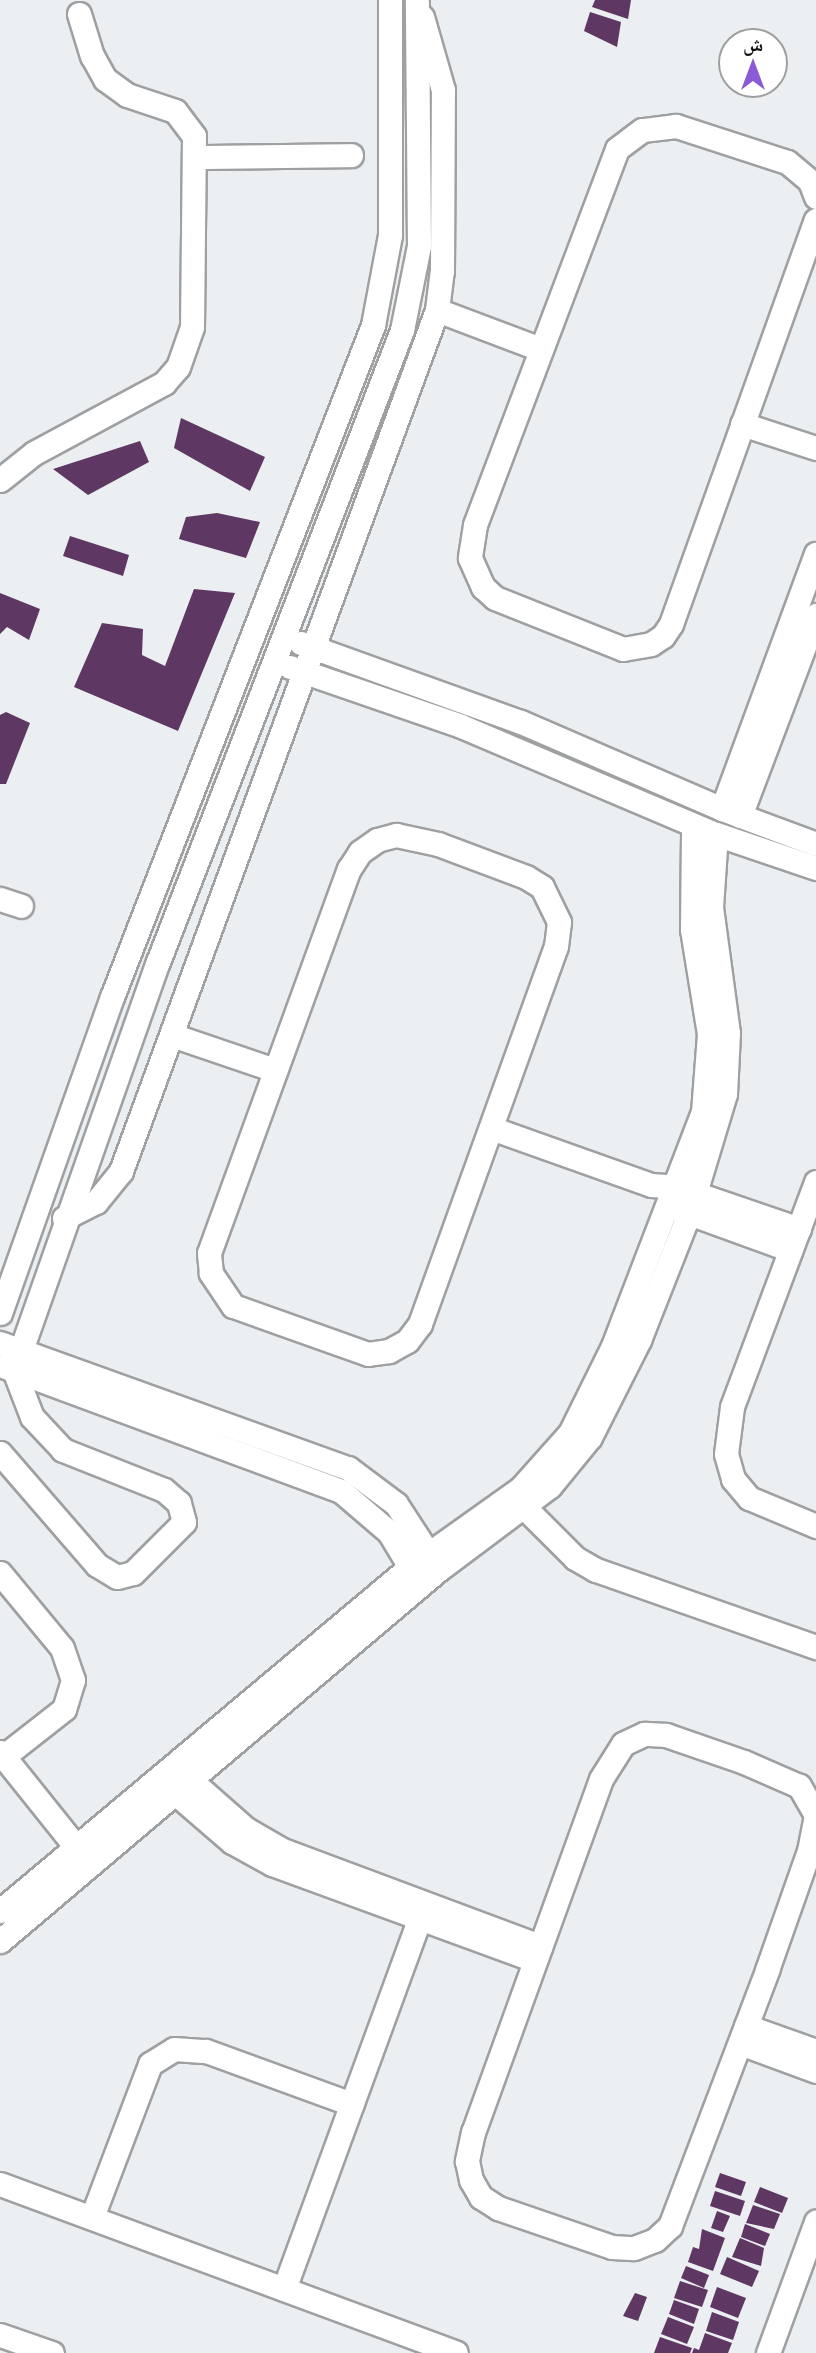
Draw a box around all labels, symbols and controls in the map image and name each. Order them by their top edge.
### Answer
north arrow [718,28,788,98]
text: ش [743,32,763,56]

